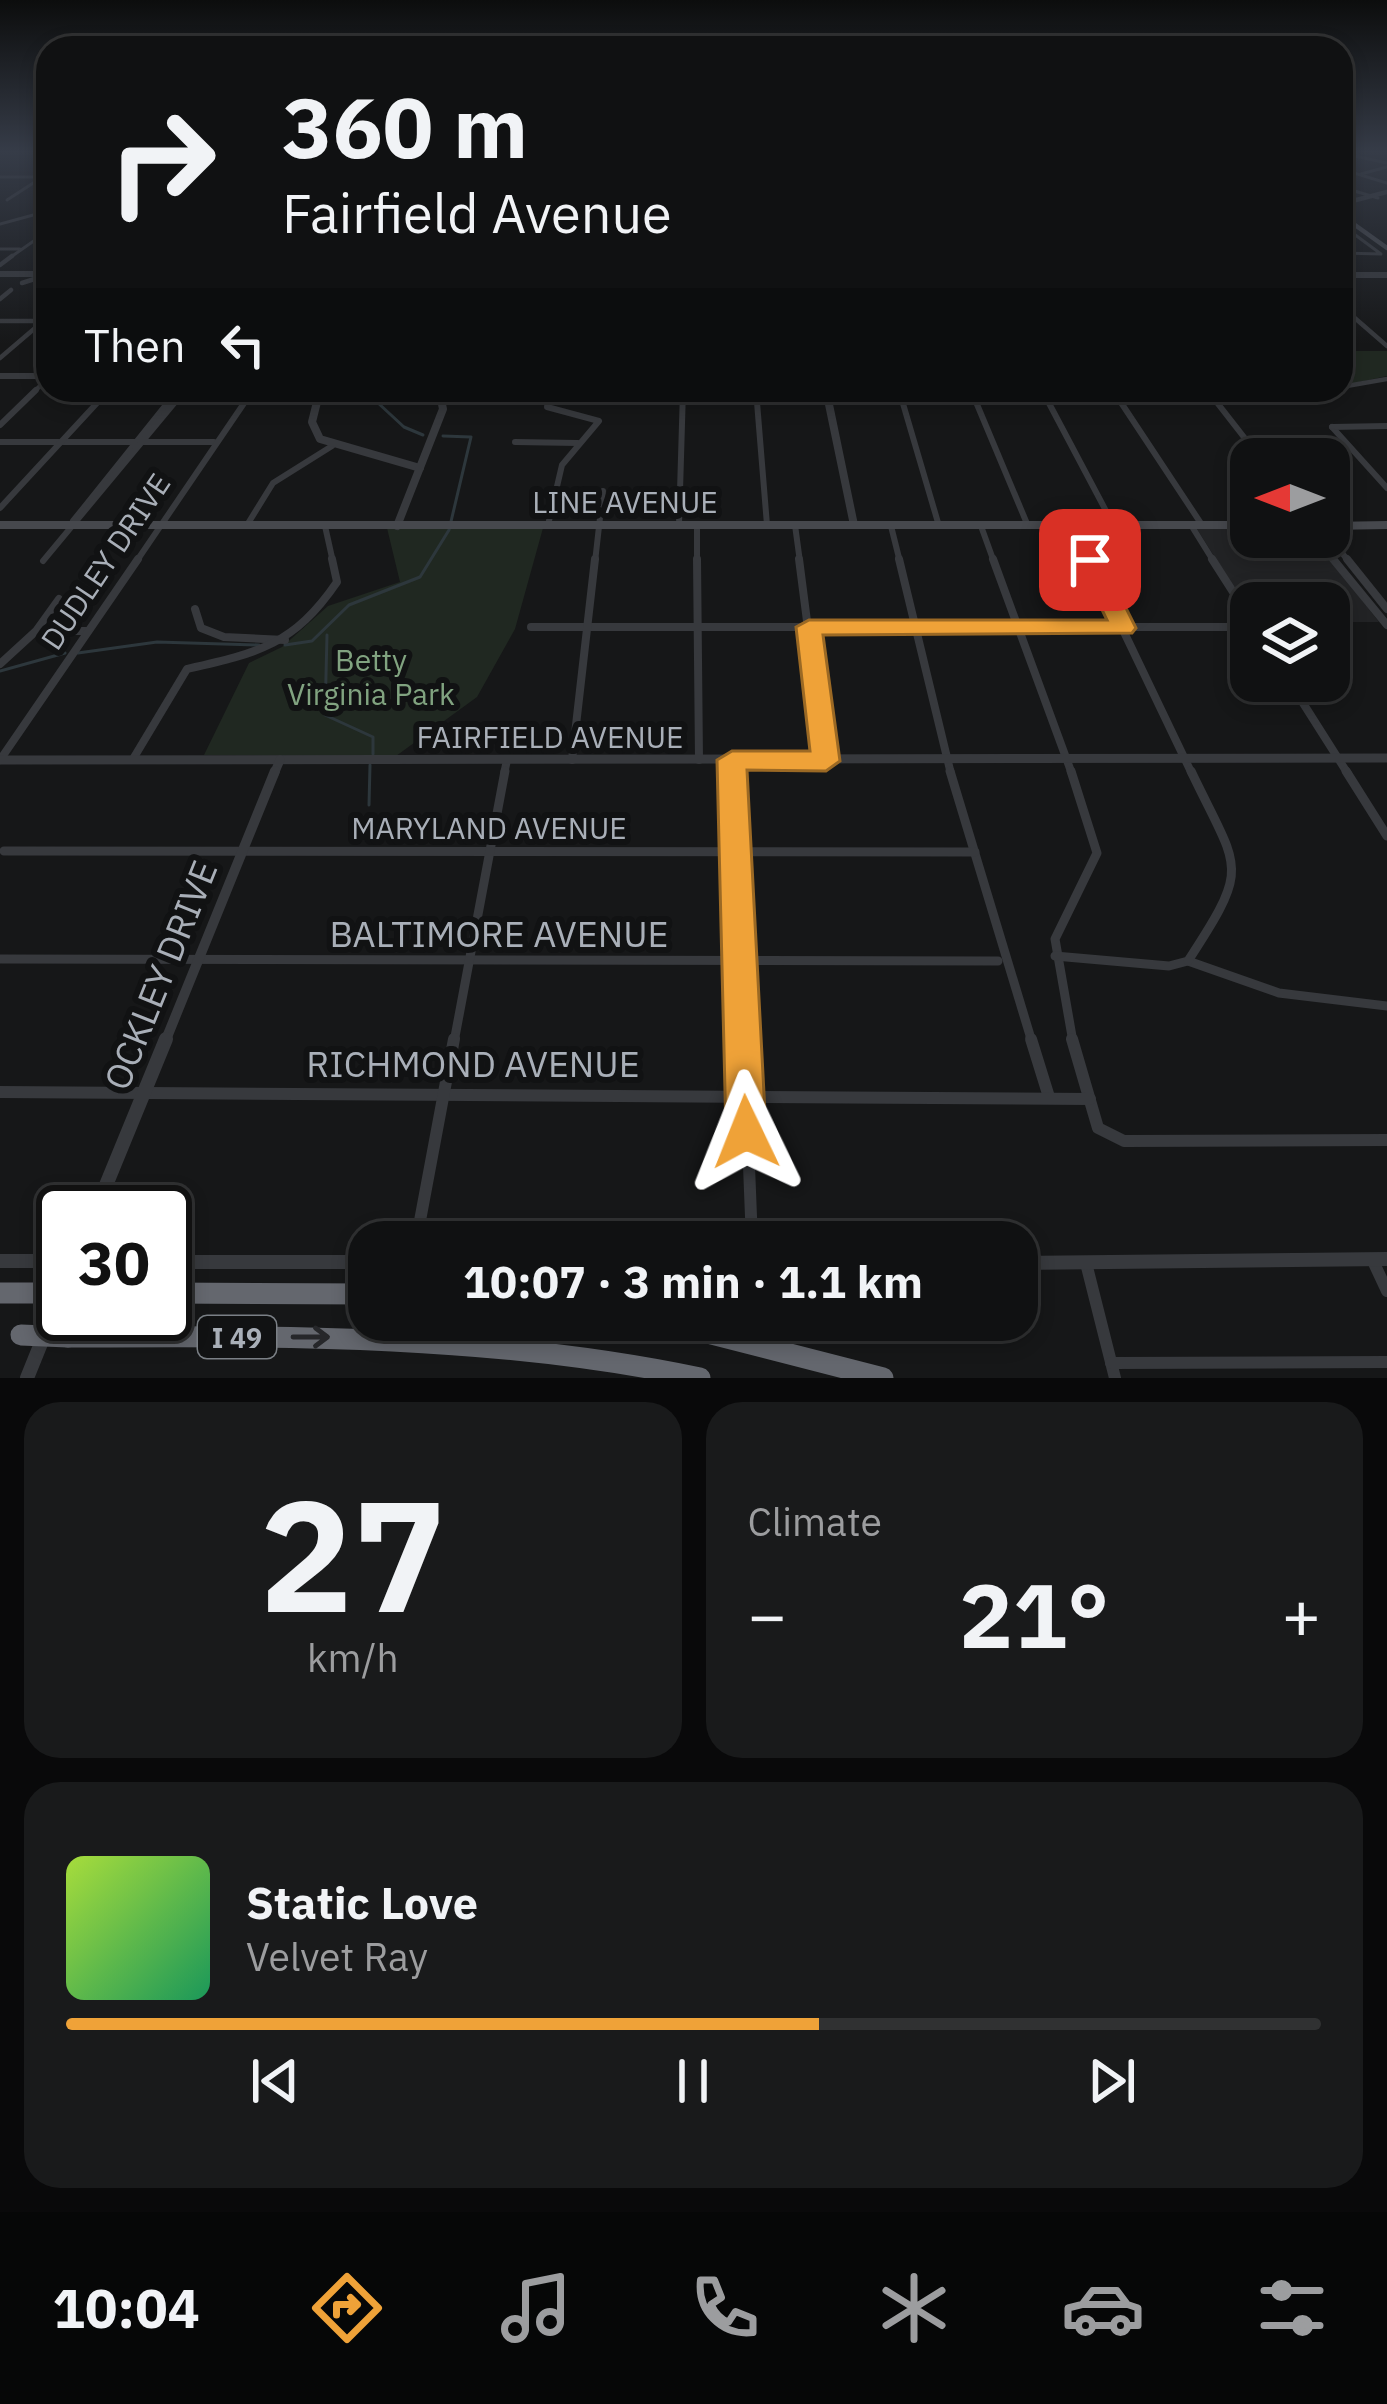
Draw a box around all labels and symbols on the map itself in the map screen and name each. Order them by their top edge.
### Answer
north arrow [1230,438,1350,558]
street label: DUDLEY DRIVE [32,465,178,657]
street label: LINE AVENUE [532,482,718,521]
pin [1039,509,1141,611]
park label: Betty Virginia Park [287,640,455,713]
street label: FAIRFIELD AVENUE [416,717,684,756]
street label: MARYLAND AVENUE [351,808,627,847]
street label: OCKLEY DRIVE [93,853,227,1097]
street label: BALTIMORE AVENUE [329,910,669,957]
street label: RICHMOND AVENUE [306,1040,640,1087]
position arrow [683,1069,809,1195]
speed limit sign: 30 [36,1185,192,1341]
road number: I 49 [198,1316,276,1358]
one-way arrow [291,1326,330,1348]

